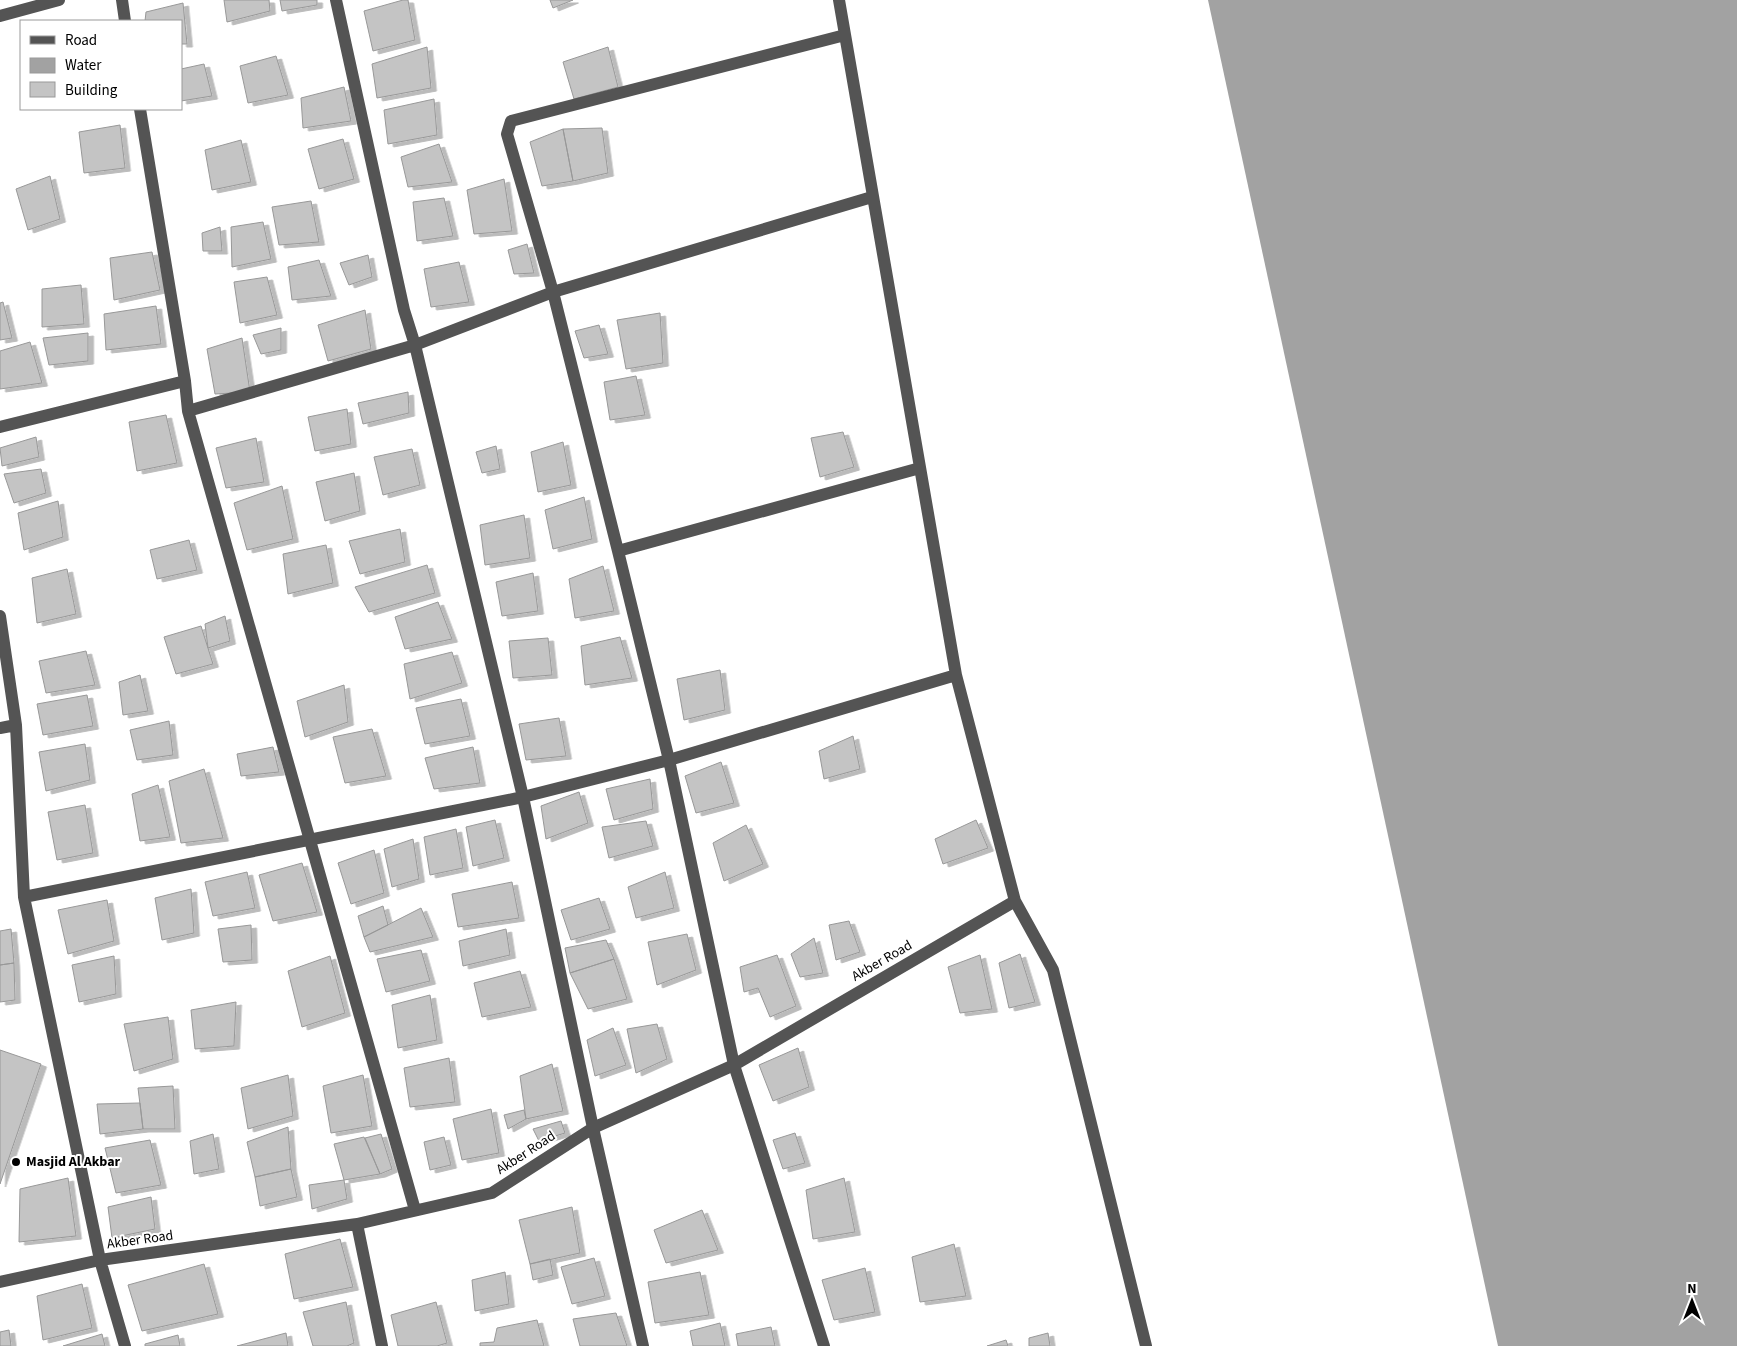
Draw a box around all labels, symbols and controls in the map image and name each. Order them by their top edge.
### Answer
legend [20,20,182,110]
text: Road [65,30,97,51]
text: Water [65,55,102,76]
text: Building [65,80,118,101]
street label: Akber Road [848,936,916,986]
street label: Akber Road [492,1126,560,1180]
place label: Masjid Al Akbar [26,1152,121,1172]
marker: Masjid Al Akbar [10,1156,22,1168]
street label: Akber Road [105,1225,175,1255]
north arrow [1667,1276,1717,1326]
text: N [1687,1279,1697,1299]

